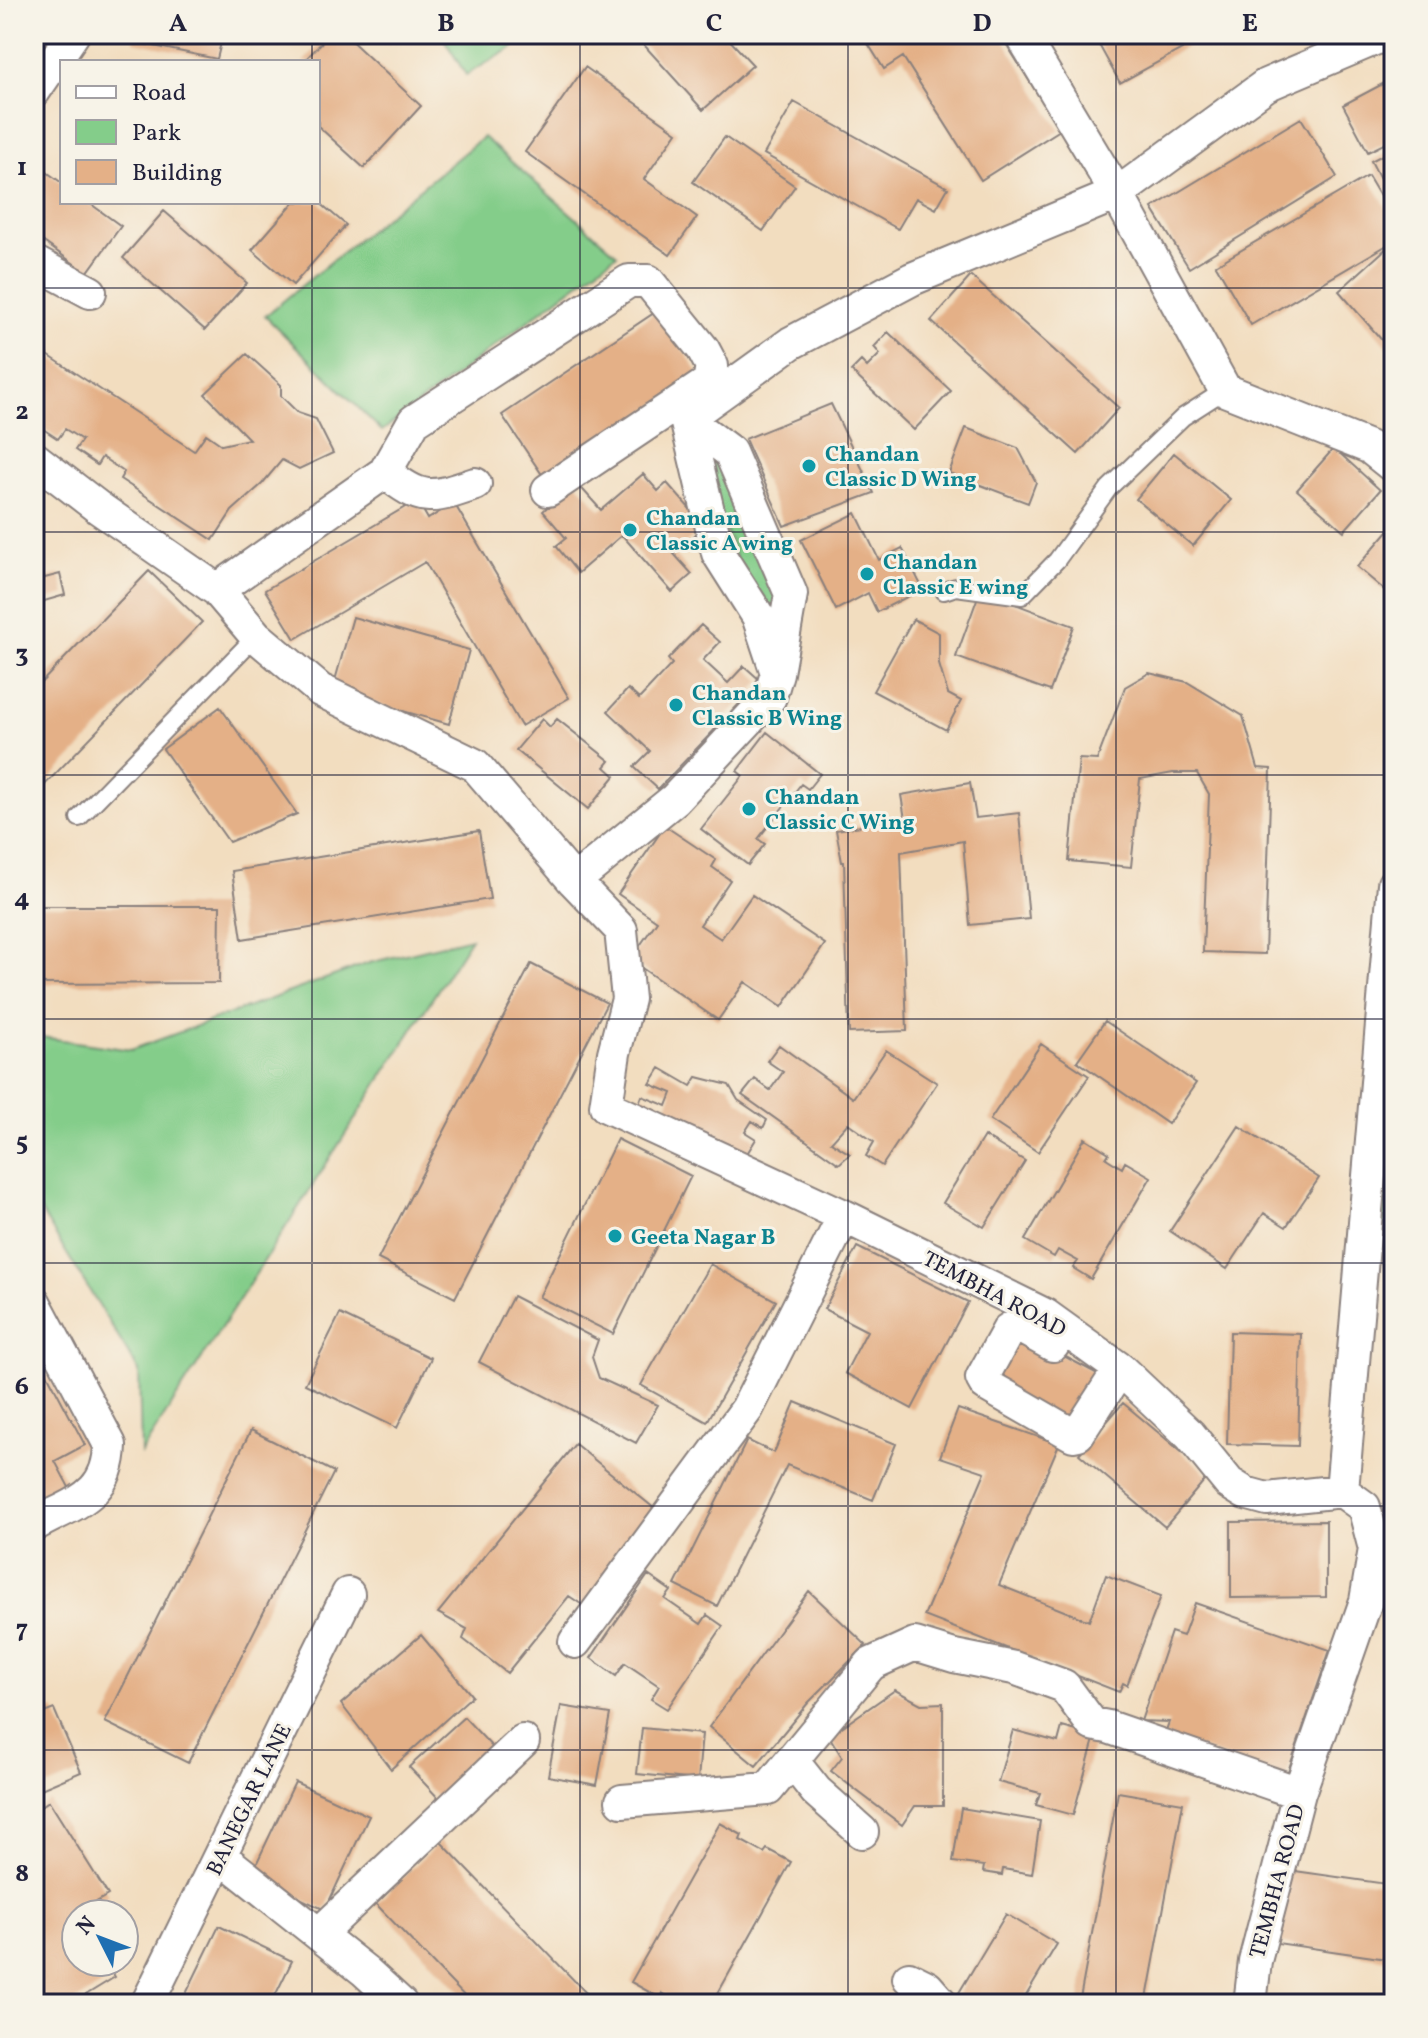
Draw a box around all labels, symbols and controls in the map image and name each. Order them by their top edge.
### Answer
text: A [169,6,188,42]
text: B [437,6,455,42]
text: C [706,6,722,42]
text: D [972,6,992,42]
text: E [1242,6,1258,42]
legend [60,60,320,204]
text: Road [132,77,186,111]
text: Park [132,117,181,151]
text: 1 [17,150,27,186]
text: Building [132,157,222,191]
text: 2 [15,394,29,430]
place label: Chandan Classic D Wing [825,440,977,496]
marker: Chandan Classic D Wing [800,457,818,475]
place label: Chandan Classic A wing [646,504,793,560]
marker: Chandan Classic A wing [621,521,639,539]
place label: Chandan Classic E wing [883,548,1028,604]
marker: Chandan Classic E wing [858,565,876,583]
text: 3 [15,637,29,673]
place label: Chandan Classic B Wing [692,679,842,735]
marker: Chandan Classic B Wing [667,696,685,714]
place label: Chandan Classic C Wing [765,783,914,839]
marker: Chandan Classic C Wing [740,800,758,818]
text: 4 [14,881,30,917]
text: 5 [16,1125,28,1161]
place label: Geeta Nagar B [631,1223,776,1254]
marker: Geeta Nagar B [606,1227,624,1245]
street label: TEMBHA ROAD [917,1244,1071,1346]
text: 6 [15,1369,29,1405]
text: 7 [16,1612,28,1648]
street label: BANEGAR LANE [200,1719,301,1881]
street label: TEMBHA ROAD [1243,1801,1314,1962]
text: 8 [15,1856,29,1892]
north arrow [60,1898,140,1978]
text: N [70,1910,104,1943]

